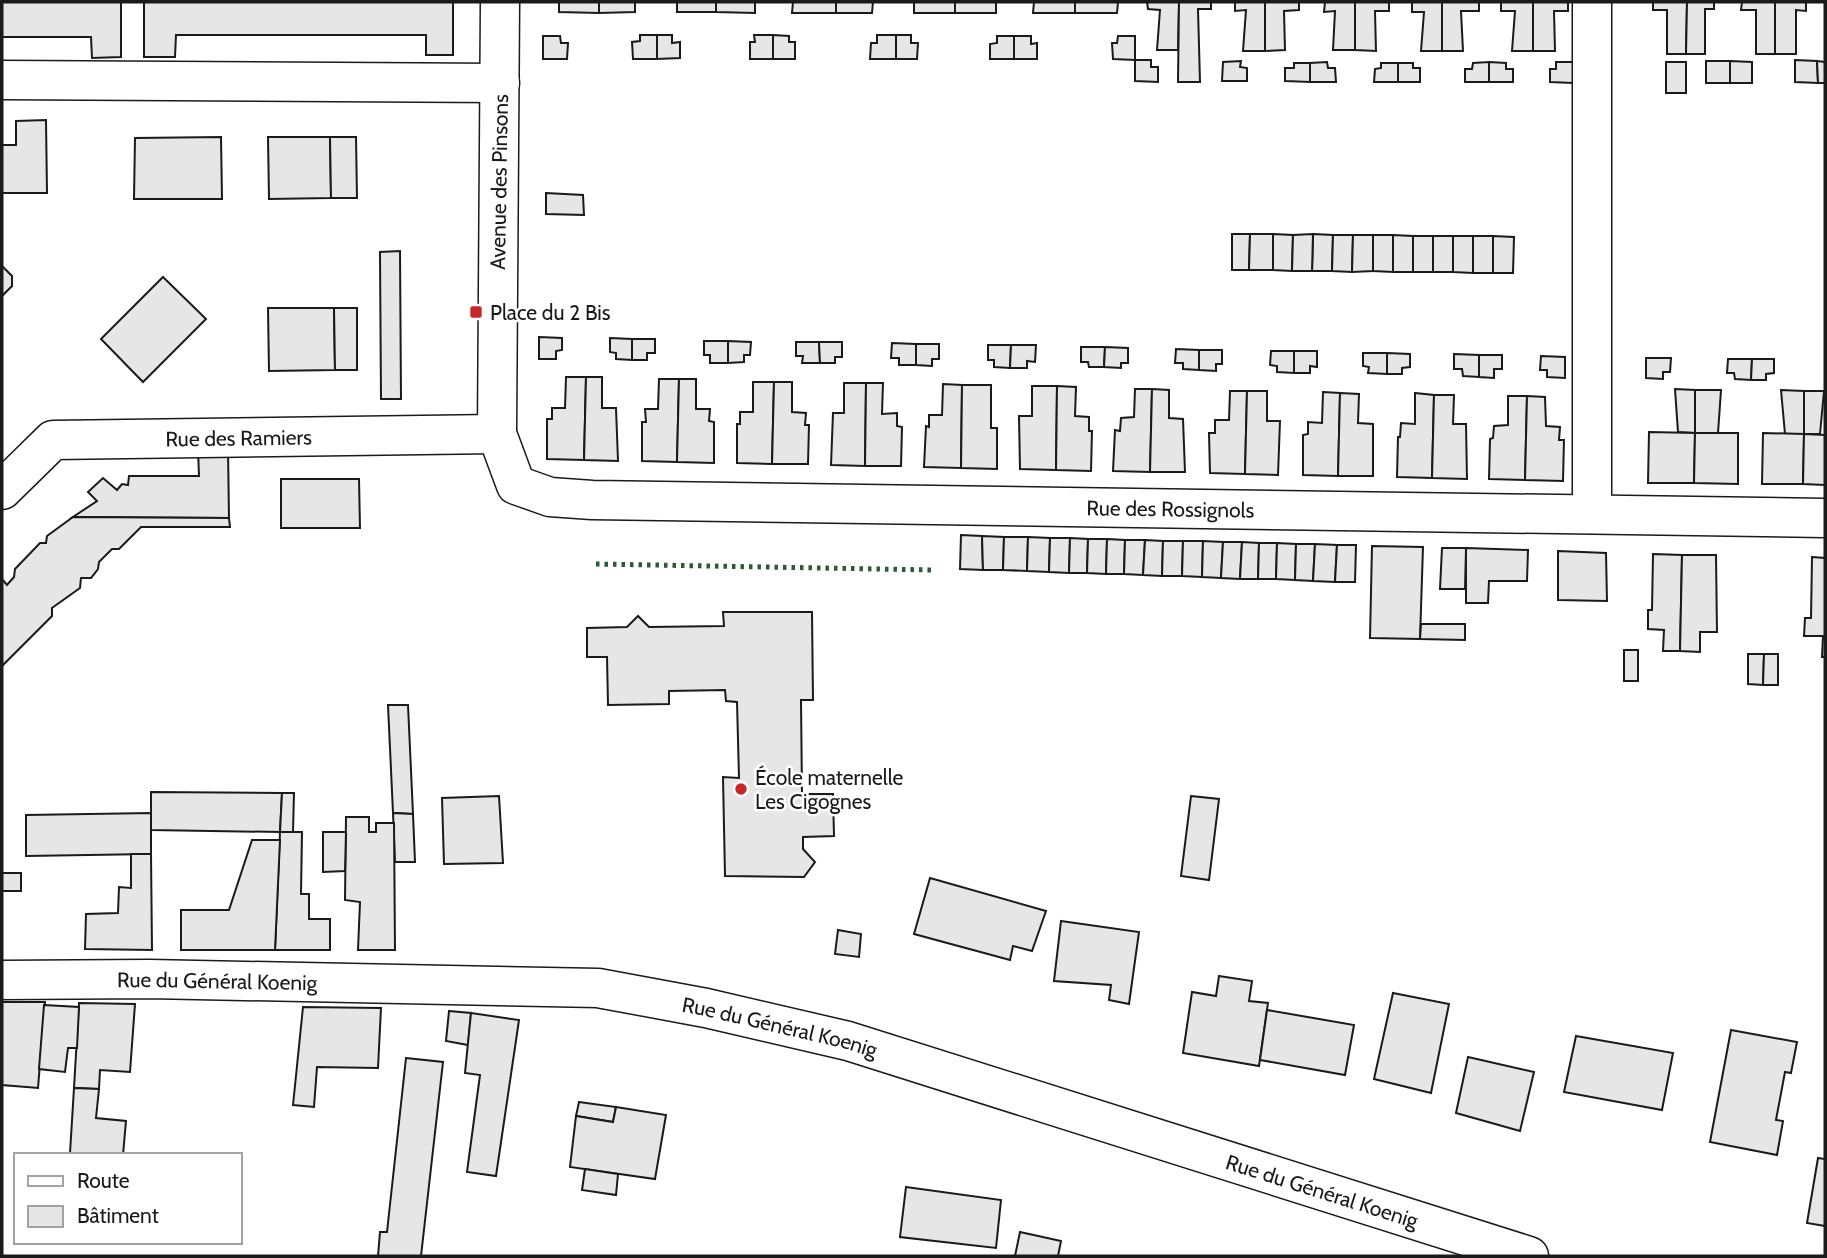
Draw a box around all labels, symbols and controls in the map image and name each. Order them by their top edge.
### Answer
street label: Avenue des Pinsons [485,94,513,270]
place label: Place du 2 Bis [490,300,611,325]
marker: Place du 2 Bis [468,304,484,320]
street label: Rue des Ramiers [165,424,312,451]
street label: Rue des Rossignols [1086,495,1255,522]
place label: École maternelle Les Cigognes [755,765,904,814]
marker: École maternelle Les Cigognes [733,781,749,797]
street label: Rue du Général Koenig [117,966,318,995]
street label: Rue du Général Koenig [680,991,881,1062]
street label: Rue du Général Koenig [1223,1149,1422,1233]
legend [14,1153,242,1244]
text: Route [77,1168,130,1193]
text: Bâtiment [77,1203,159,1228]

